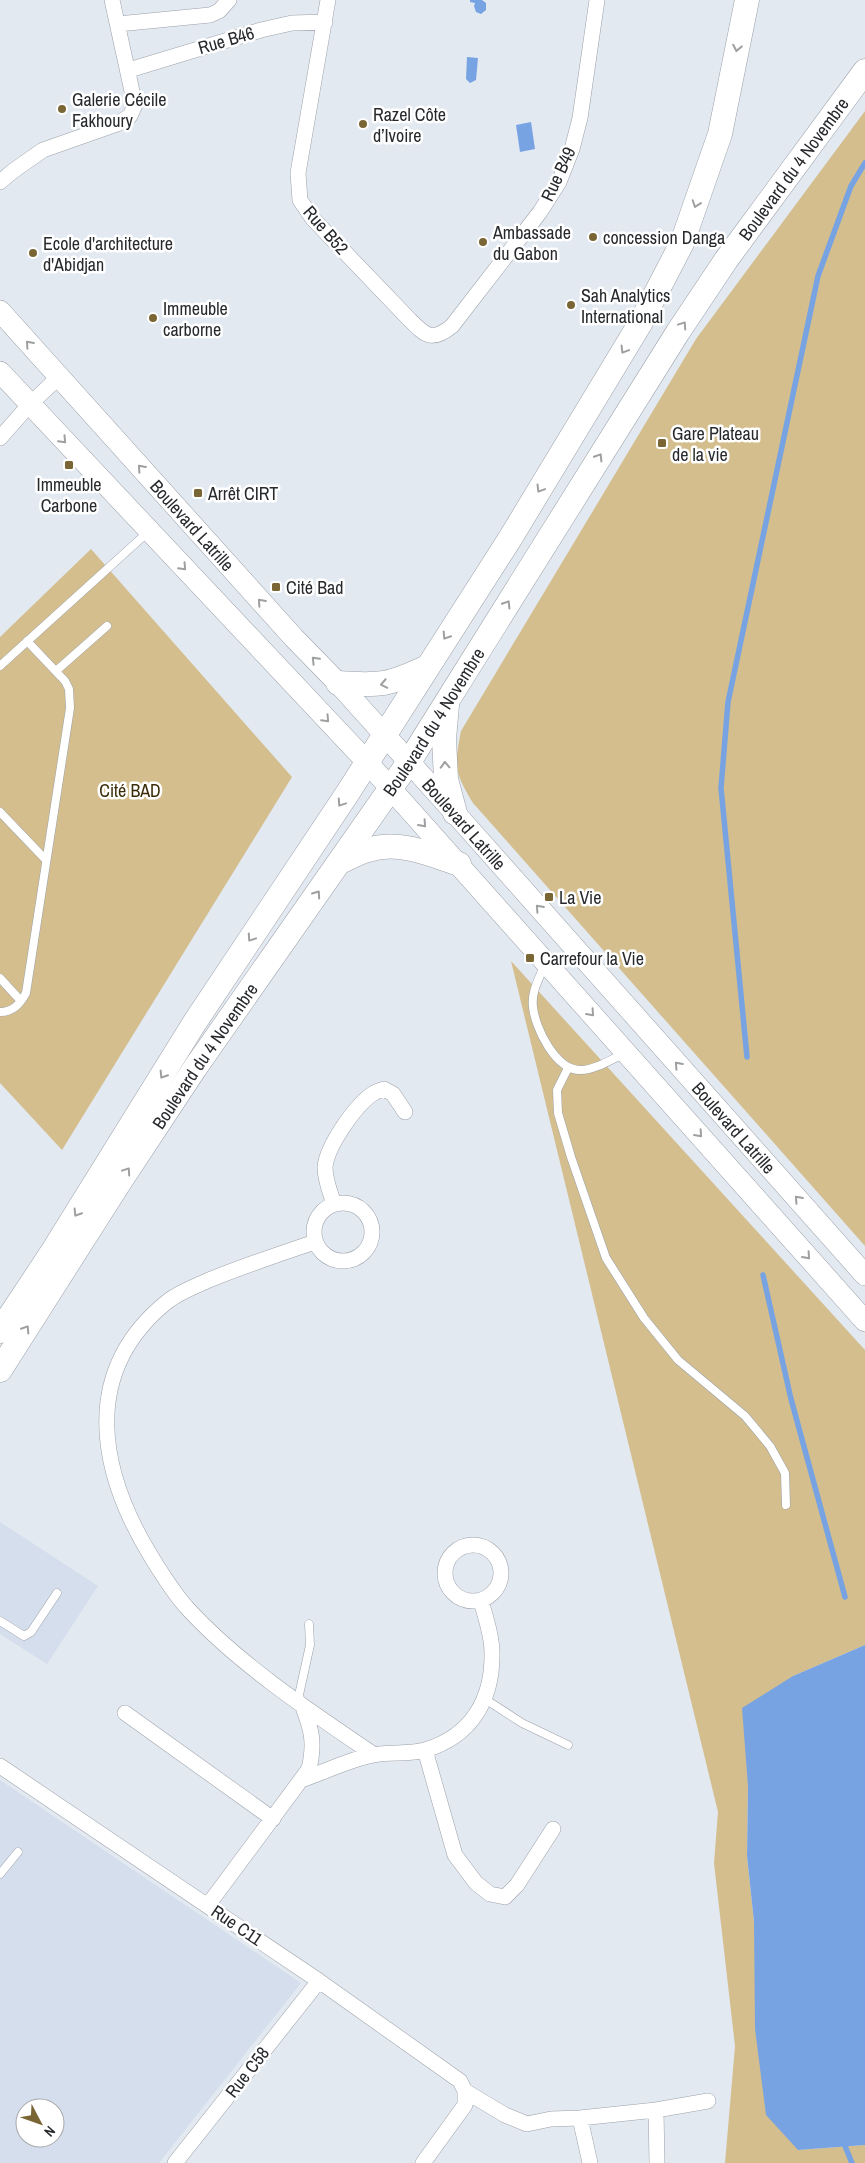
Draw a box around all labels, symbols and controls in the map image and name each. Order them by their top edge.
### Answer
street label: Rue B46 [195,20,257,60]
one-way arrow [732,43,743,52]
place label: Galerie Cécile Fakhoury [72,87,166,133]
street label: Boulevard du 4 Novembre [732,92,854,245]
place label: Razel Côte d’Ivoire [373,102,446,148]
marker: Galerie Cécile Fakhoury [56,103,68,115]
marker: Razel Côte d’Ivoire [357,118,369,130]
street label: Rue B49 [535,143,581,205]
street label: Rue B52 [298,200,354,260]
one-way arrow [691,200,701,208]
place label: Ambassade du Gabon [492,220,571,266]
place label: concession Danga [603,225,725,250]
place label: Ecole d'architecture d'Abidjan [43,231,173,277]
marker: concession Danga [587,231,599,243]
marker: Ambassade du Gabon [477,236,489,248]
marker: Ecole d'architecture d'Abidjan [27,247,39,259]
place label: Sah Analytics International [581,283,670,329]
place label: Immeuble carborne [163,296,228,342]
marker: Sah Analytics International [565,299,577,311]
marker: Immeuble carborne [147,312,159,324]
one-way arrow [677,321,686,331]
one-way arrow [27,341,35,350]
one-way arrow [621,344,631,353]
place label: Gare Plateau de la vie [672,421,759,467]
one-way arrow [57,434,66,443]
marker: Gare Plateau de la vie [656,437,668,449]
one-way arrow [593,453,603,462]
marker: Immeuble Carbone [63,459,75,471]
one-way arrow [137,464,146,473]
place label: Immeuble Carbone [37,472,101,518]
street label: Boulevard Latrille [145,474,240,576]
place label: Arrêt CIRT [207,481,278,506]
one-way arrow [537,483,547,492]
marker: Arrêt CIRT [192,487,204,499]
one-way arrow [177,561,186,570]
place label: Cité Bad [286,575,343,600]
marker: Cité Bad [270,581,282,593]
one-way arrow [258,598,267,607]
one-way arrow [501,601,511,610]
one-way arrow [443,631,453,640]
street label: Boulevard du 4 Novembre [377,643,490,801]
one-way arrow [312,657,321,666]
one-way arrow [380,678,388,688]
one-way arrow [320,714,329,723]
one-way arrow [440,761,450,768]
street label: Boulevard Latrille [417,773,512,875]
park label: Cité BAD [99,778,161,803]
one-way arrow [338,797,347,806]
one-way arrow [417,819,426,828]
place label: La Vie [559,885,601,910]
one-way arrow [311,890,320,900]
marker: La Vie [543,891,555,903]
one-way arrow [536,905,545,914]
one-way arrow [248,933,257,942]
place label: Carrefour la Vie [540,946,644,971]
marker: Carrefour la Vie [524,952,536,964]
street label: Boulevard du 4 Novembre [146,978,263,1134]
one-way arrow [586,1007,595,1016]
one-way arrow [675,1061,684,1070]
one-way arrow [159,1069,169,1078]
street label: Boulevard Latrille [687,1076,782,1179]
one-way arrow [694,1129,703,1138]
one-way arrow [121,1167,130,1176]
one-way arrow [795,1196,804,1205]
one-way arrow [73,1207,83,1216]
one-way arrow [801,1250,810,1259]
one-way arrow [20,1325,30,1334]
street label: Rue C11 [206,1899,268,1952]
street label: Rue C58 [219,2041,275,2103]
north arrow [15,2098,65,2148]
text: N [40,2122,59,2141]

